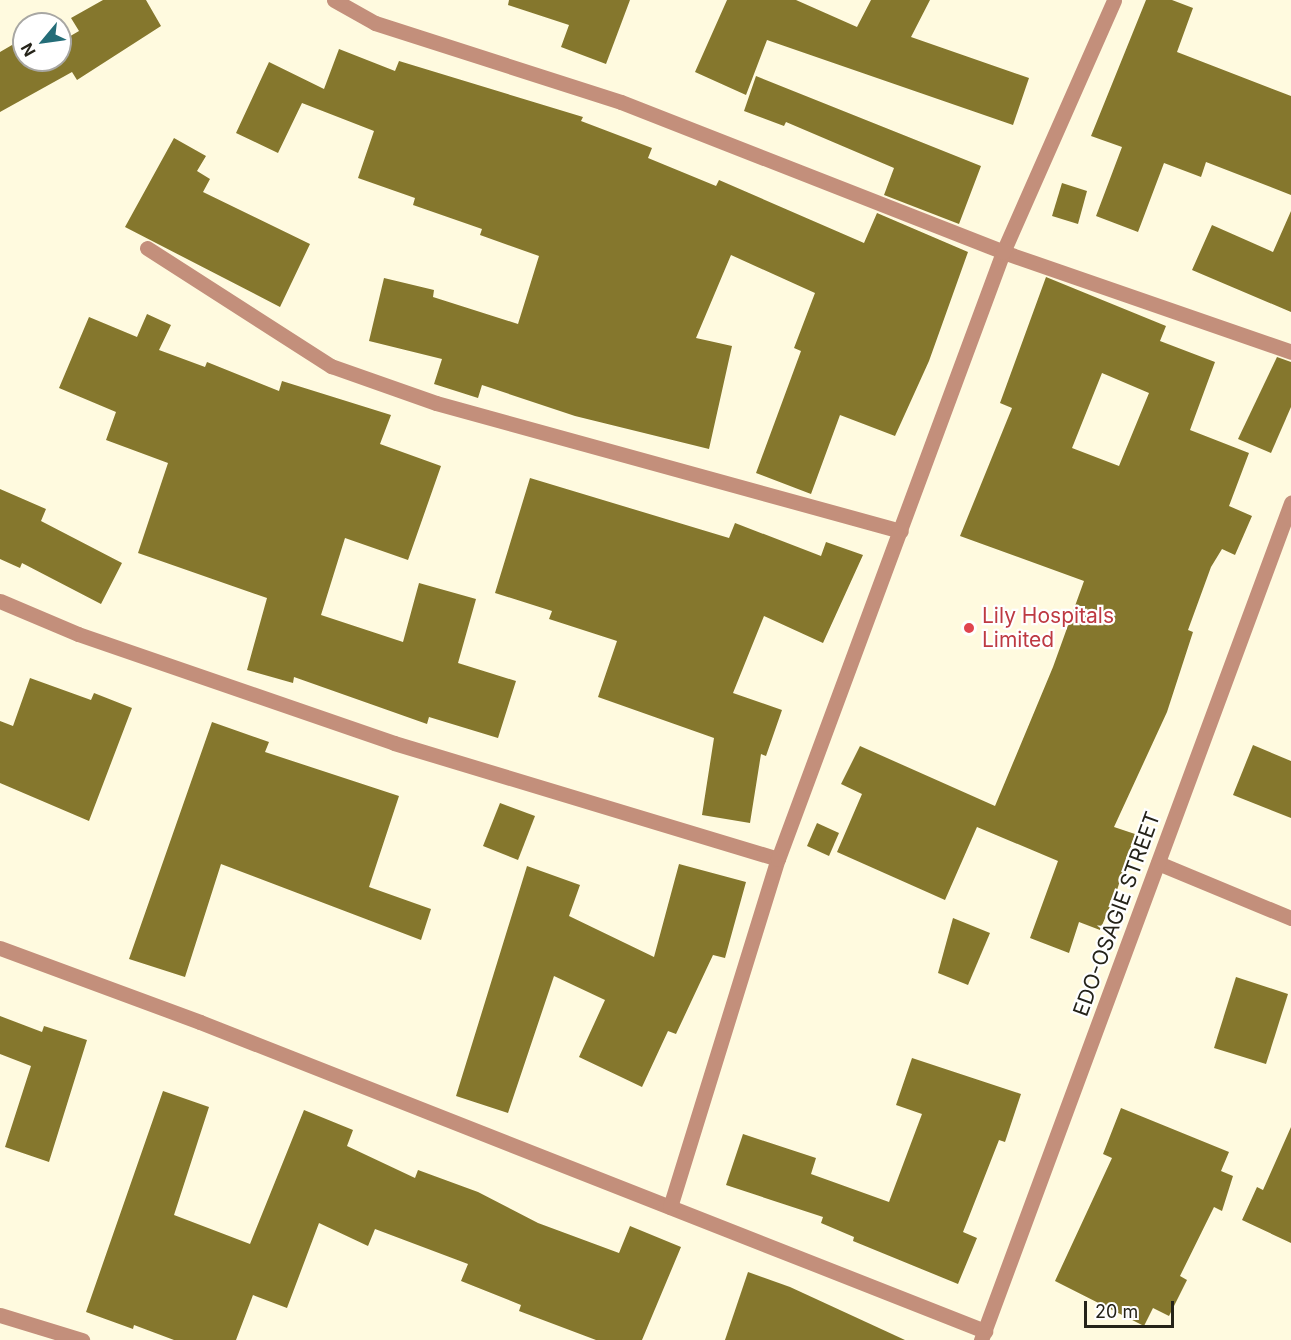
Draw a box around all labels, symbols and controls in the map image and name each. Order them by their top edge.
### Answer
north arrow [12,12,72,72]
text: N [16,40,40,60]
place label: Lily Hospitals Limited [982,603,1114,653]
marker: Lily Hospitals Limited [960,619,978,637]
street label: EDO-OSAGIE STREET [1068,808,1166,1020]
scale bar [1087,1289,1177,1327]
text: 20 m [1095,1301,1138,1322]

